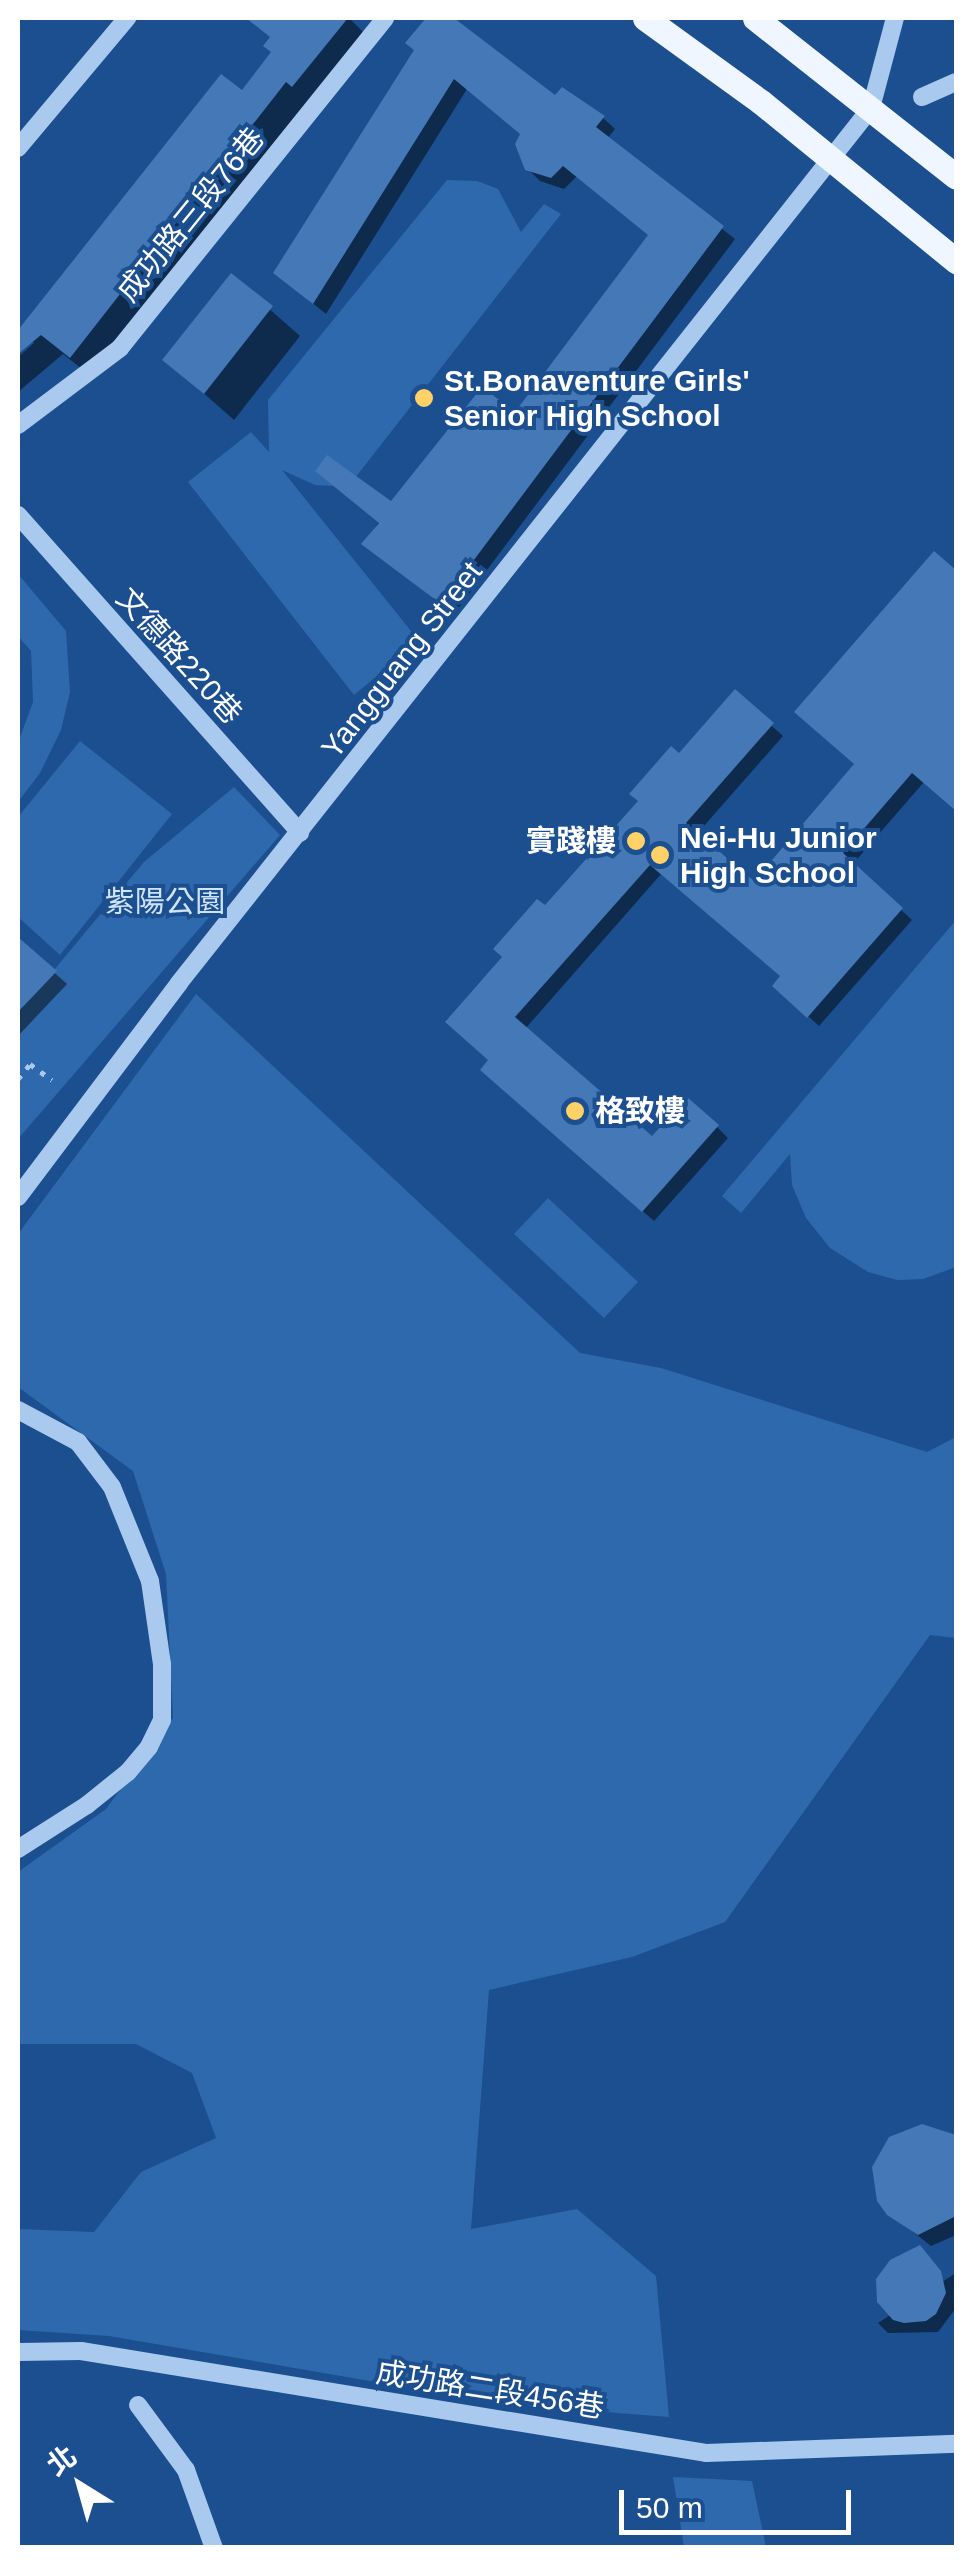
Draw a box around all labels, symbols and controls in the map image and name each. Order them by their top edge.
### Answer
street label: 成功路三段76巷 [110,121,272,309]
place label: St.Bonaventure Girls' Senior High School [444,363,750,434]
marker: St.Bonaventure Girls' Senior High School [413,387,435,409]
street label: Yangguang Street [314,555,490,765]
street label: 文德路220巷 [109,581,249,731]
place label: Nei-Hu Junior High School [680,820,877,890]
place label: 實踐樓 [526,823,616,859]
marker: 實踐樓 [625,830,647,852]
marker: Nei-Hu Junior High School [649,844,671,866]
park label: 紫陽公園 [105,884,225,920]
place label: 格致樓 [595,1093,685,1129]
marker: 格致樓 [564,1100,586,1122]
street label: 成功路二段456巷 [374,2354,606,2426]
north arrow [30,2435,130,2535]
text: 北 [41,2440,82,2481]
scale bar [624,2470,856,2532]
text: 50 m [636,2491,703,2524]

